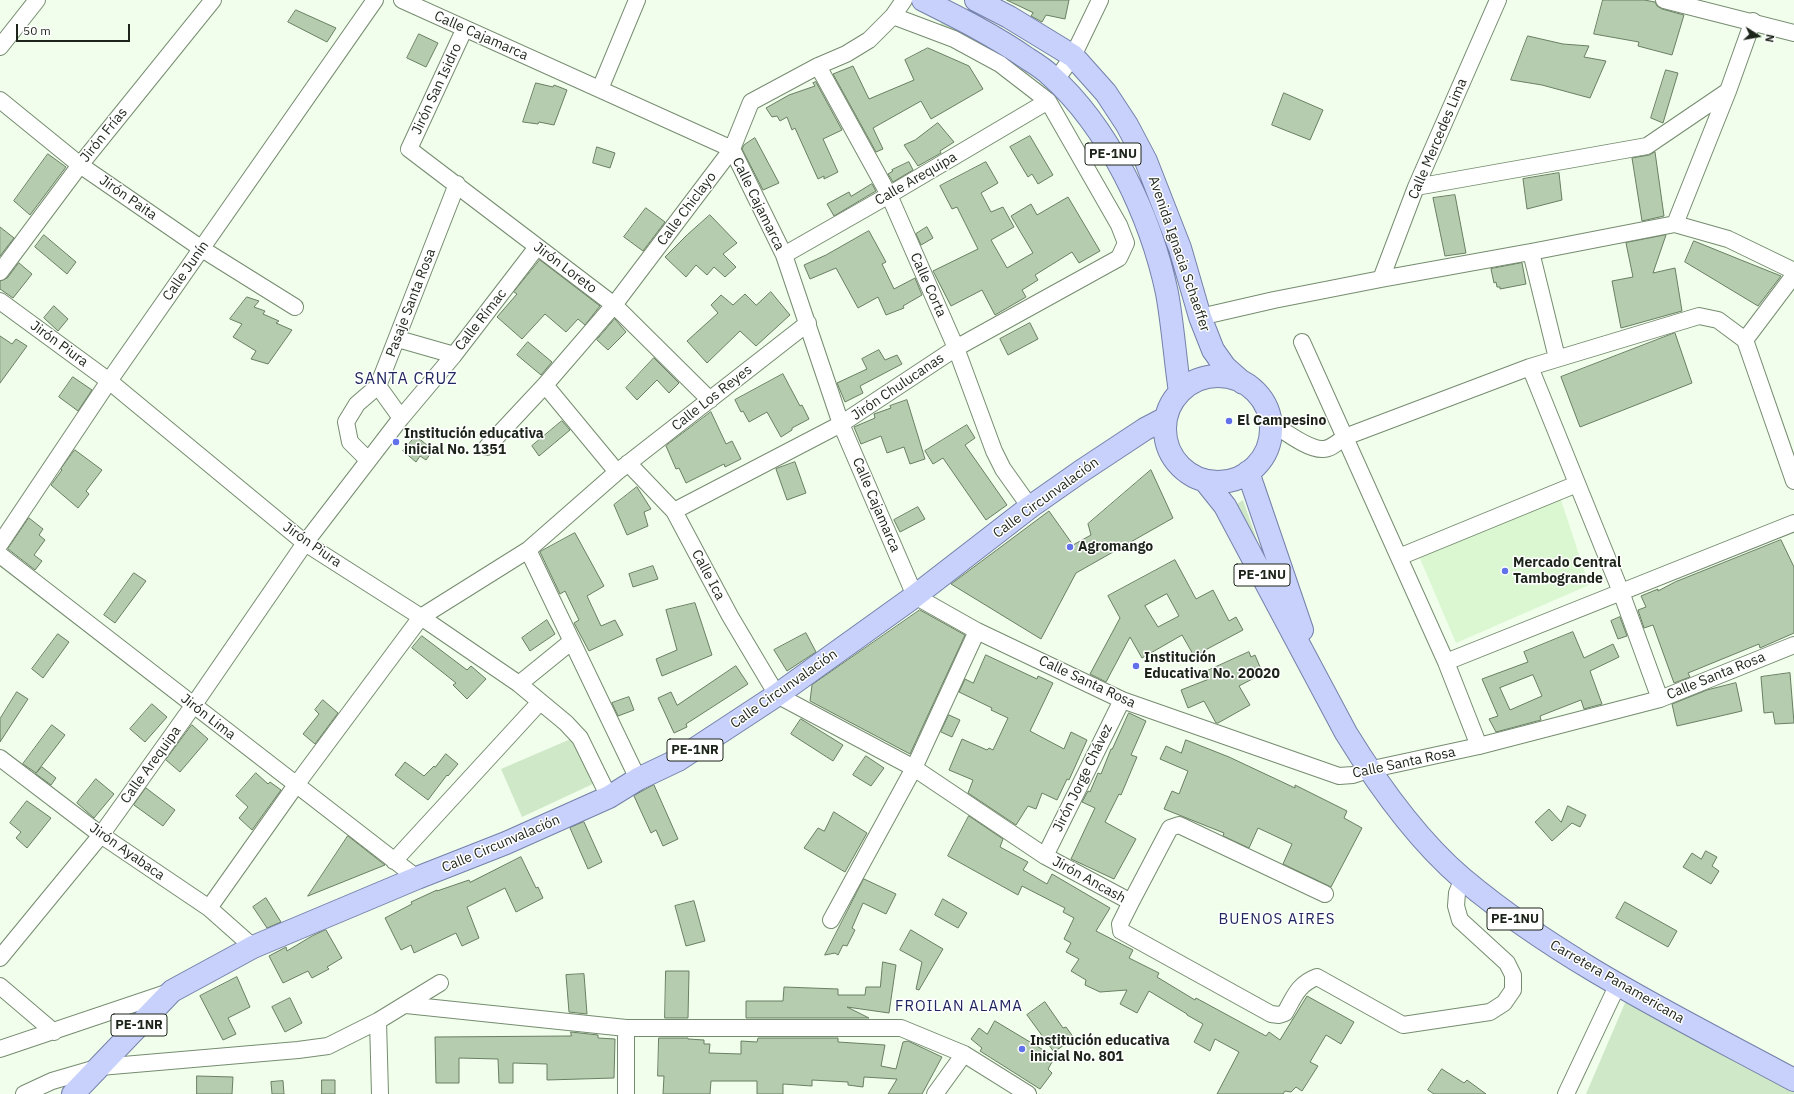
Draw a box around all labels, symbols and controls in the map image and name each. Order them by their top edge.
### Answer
street label: Calle Cajamarca [431,8,531,64]
scale bar [18,16,132,42]
north arrow [1738,16,1778,56]
text: 50 m [23,23,51,38]
text: N [1762,33,1777,44]
street label: Jirón San Isidro [409,41,465,137]
street label: Calle Mercedes Lima [1405,76,1471,202]
street label: Jirón Frías [77,104,131,166]
road number: PE-1NU [1085,143,1141,165]
street label: Calle Arequipa [872,149,960,209]
street label: Calle Cajamarca [728,155,788,253]
street label: Calle Chiclayo [654,169,720,249]
street label: Jirón Paita [96,172,160,224]
street label: Avenida Ignacia Schaeffer [1144,174,1214,334]
street label: Calle Junín [159,238,213,304]
street label: Jirón Loreto [530,239,600,297]
street label: Pasaje Santa Rosa [383,246,439,360]
street label: Calle Corta [906,250,950,320]
street label: Calle Rímac [452,286,510,354]
street label: Jirón Piura [27,317,91,371]
street label: Jirón Chulucanas [849,350,947,424]
street label: Calle Los Reyes [668,361,756,435]
district label: SANTA CRUZ [354,369,458,389]
place label: El Campesino [1237,413,1326,429]
marker: El Campesino [1224,416,1234,426]
place label: Institución educativa inicial No. 1351 [404,426,544,458]
marker: Institución educativa inicial No. 1351 [391,437,401,447]
street label: Calle Circunvalación [990,454,1102,542]
street label: Calle Cajamarca [849,455,903,555]
street label: Jirón Piura [280,519,344,571]
place label: Agromango [1078,539,1153,555]
marker: Agromango [1065,542,1075,552]
street label: Calle Ica [688,547,728,603]
place label: Mercado Central Tambogrande [1513,555,1621,588]
road number: PE-1NU [1234,564,1290,586]
marker: Mercado Central Tambogrande [1500,566,1510,576]
street label: Calle Circunvalación [727,646,841,732]
street label: Calle Santa Rosa [1664,649,1768,703]
place label: Institución Educativa No. 20020 [1144,650,1280,682]
street label: Calle Santa Rosa [1036,652,1138,712]
marker: Institución Educativa No. 20020 [1131,661,1141,671]
street label: Jirón Lima [177,690,239,744]
street label: Jirón Jorge Chávez [1050,721,1116,835]
street label: Calle Arequipa [117,723,185,807]
road number: PE-1NR [667,739,723,761]
street label: Calle Santa Rosa [1351,744,1457,782]
street label: Calle Circunvalación [439,812,563,876]
street label: Jirón Ayabaca [86,820,168,884]
street label: Jirón Ancash [1049,853,1129,907]
road number: PE-1NU [1487,908,1543,930]
district label: BUENOS AIRES [1219,911,1335,929]
street label: Carretera Panamericana [1547,937,1687,1027]
district label: FROILAN ALAMA [895,998,1023,1016]
road number: PE-1NR [111,1014,167,1036]
place label: Institución educativa inicial No. 801 [1030,1033,1170,1066]
marker: Institución educativa inicial No. 801 [1017,1044,1027,1054]

